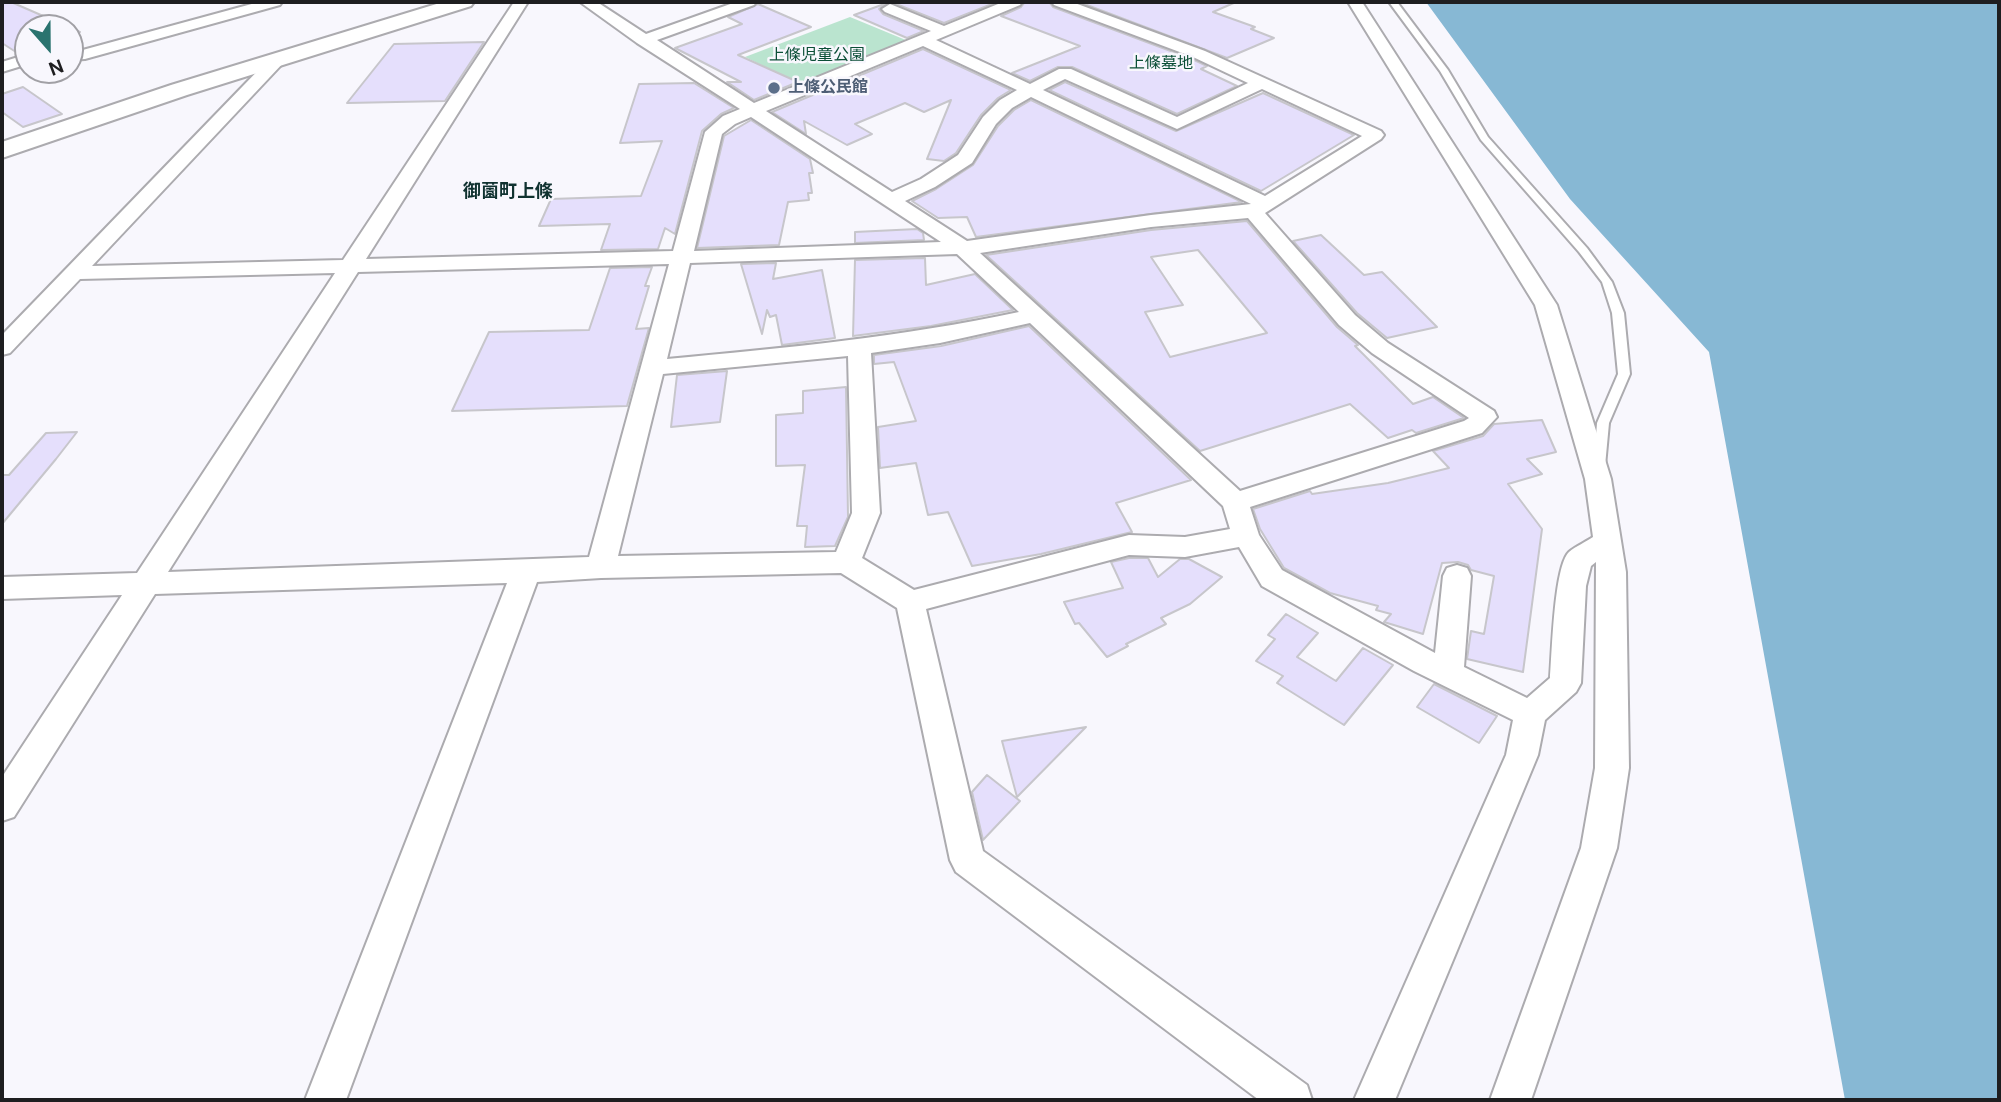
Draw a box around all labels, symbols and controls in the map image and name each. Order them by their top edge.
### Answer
north arrow [14,14,84,84]
park label: 上條児童公園 [769,46,865,66]
text: N [45,53,67,81]
park label: 上條墓地 [1129,54,1193,74]
place label: 上條公民館 [788,78,868,98]
marker: 上條公民館 [766,80,782,96]
district label: 御薗町上條 [463,181,553,203]

